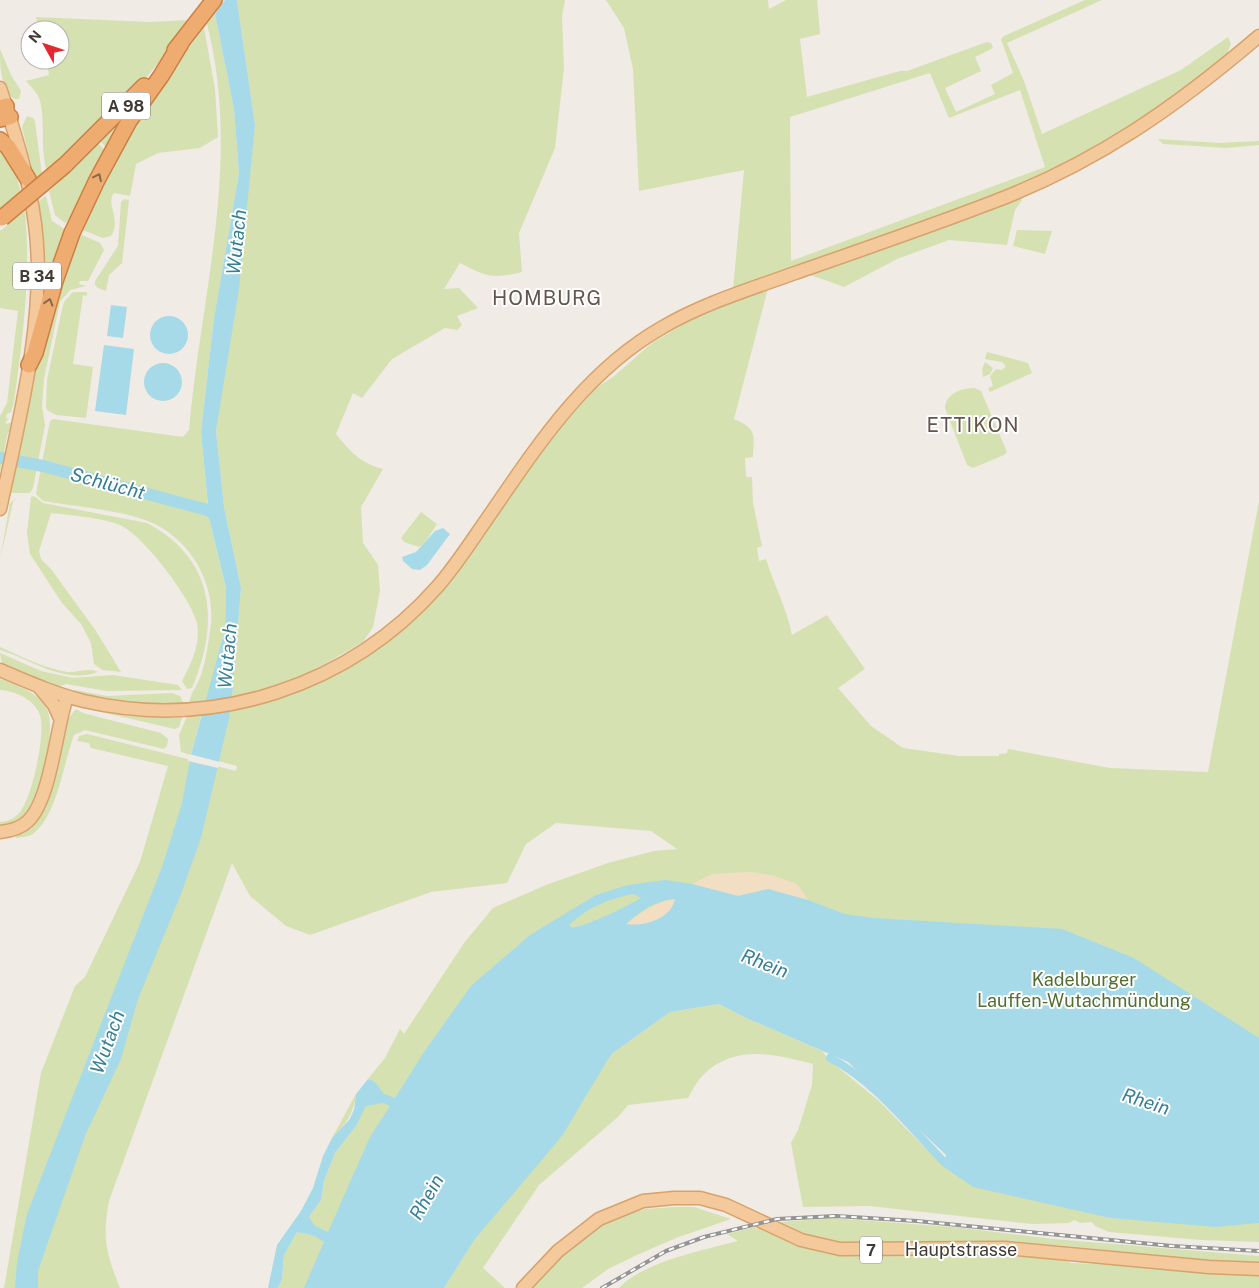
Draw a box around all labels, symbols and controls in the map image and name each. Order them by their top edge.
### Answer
north arrow [20,20,70,70]
text: N [25,27,45,46]
road number: A 98 [102,92,150,120]
one-way arrow [92,173,102,182]
water label: Wutach [222,208,250,276]
road number: B 34 [13,262,61,290]
district label: HOMBURG [492,286,602,310]
one-way arrow [44,298,54,307]
district label: ETTIKON [926,413,1020,437]
water label: Schlücht [68,462,148,504]
water label: Wutach [213,622,241,690]
water label: Rhein [738,944,792,982]
park label: Kadelburger Lauffen-Wutachmündung [977,969,1191,1011]
water label: Wutach [85,1007,129,1077]
water label: Rhein [1119,1083,1173,1119]
water label: Rhein [404,1170,448,1224]
road number: 7 [860,1236,882,1264]
street label: Hauptstrasse [905,1239,1017,1260]

